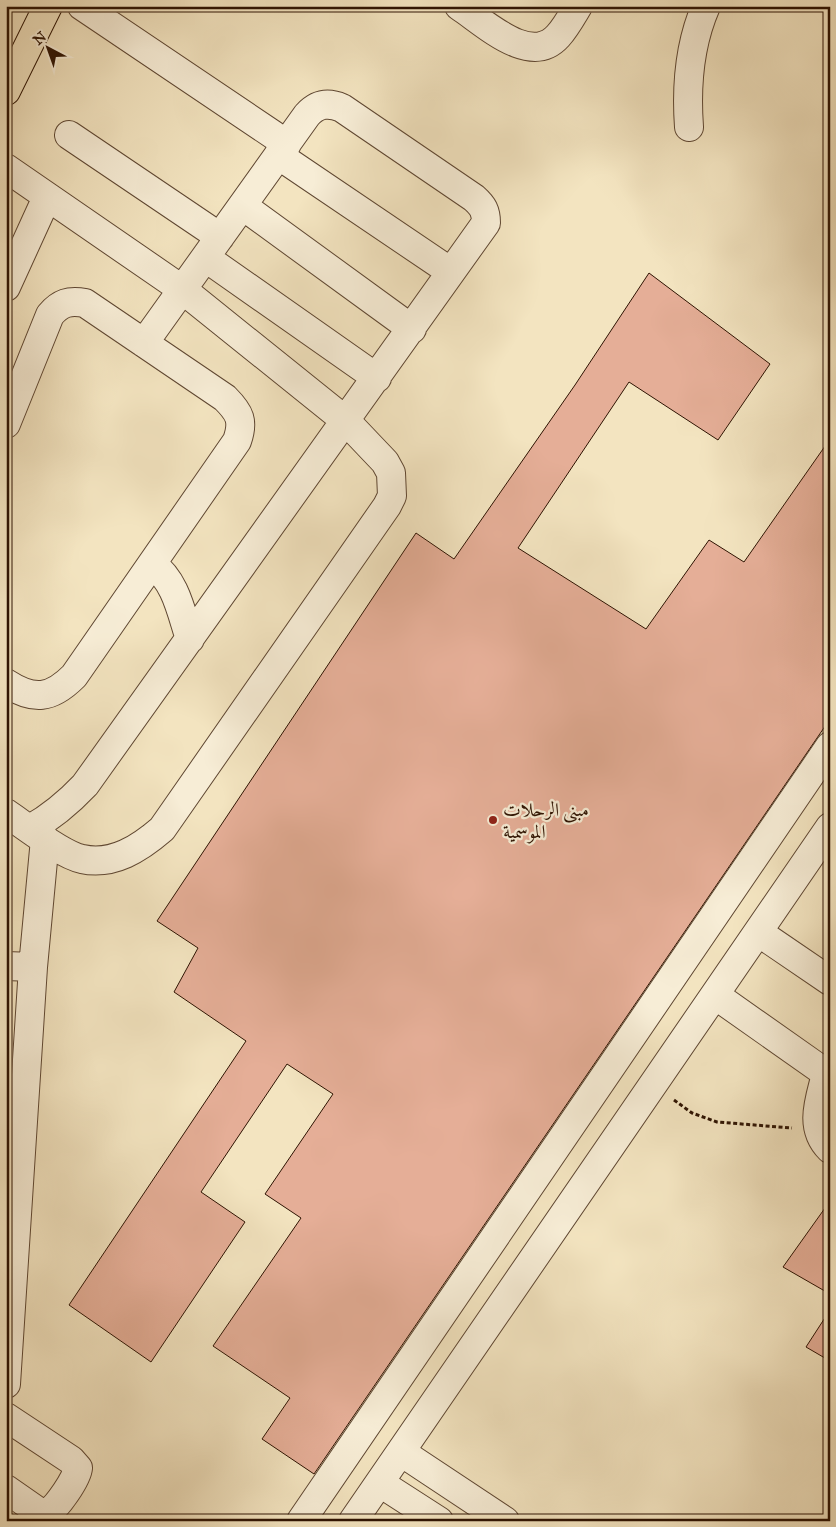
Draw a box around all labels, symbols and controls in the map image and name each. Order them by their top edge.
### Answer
north arrow [22,22,72,72]
text: N [30,28,50,49]
place label: مبنى الرحلات الموسمية [503,798,589,844]
marker: مبنى الرحلات الموسمية [487,814,499,826]

